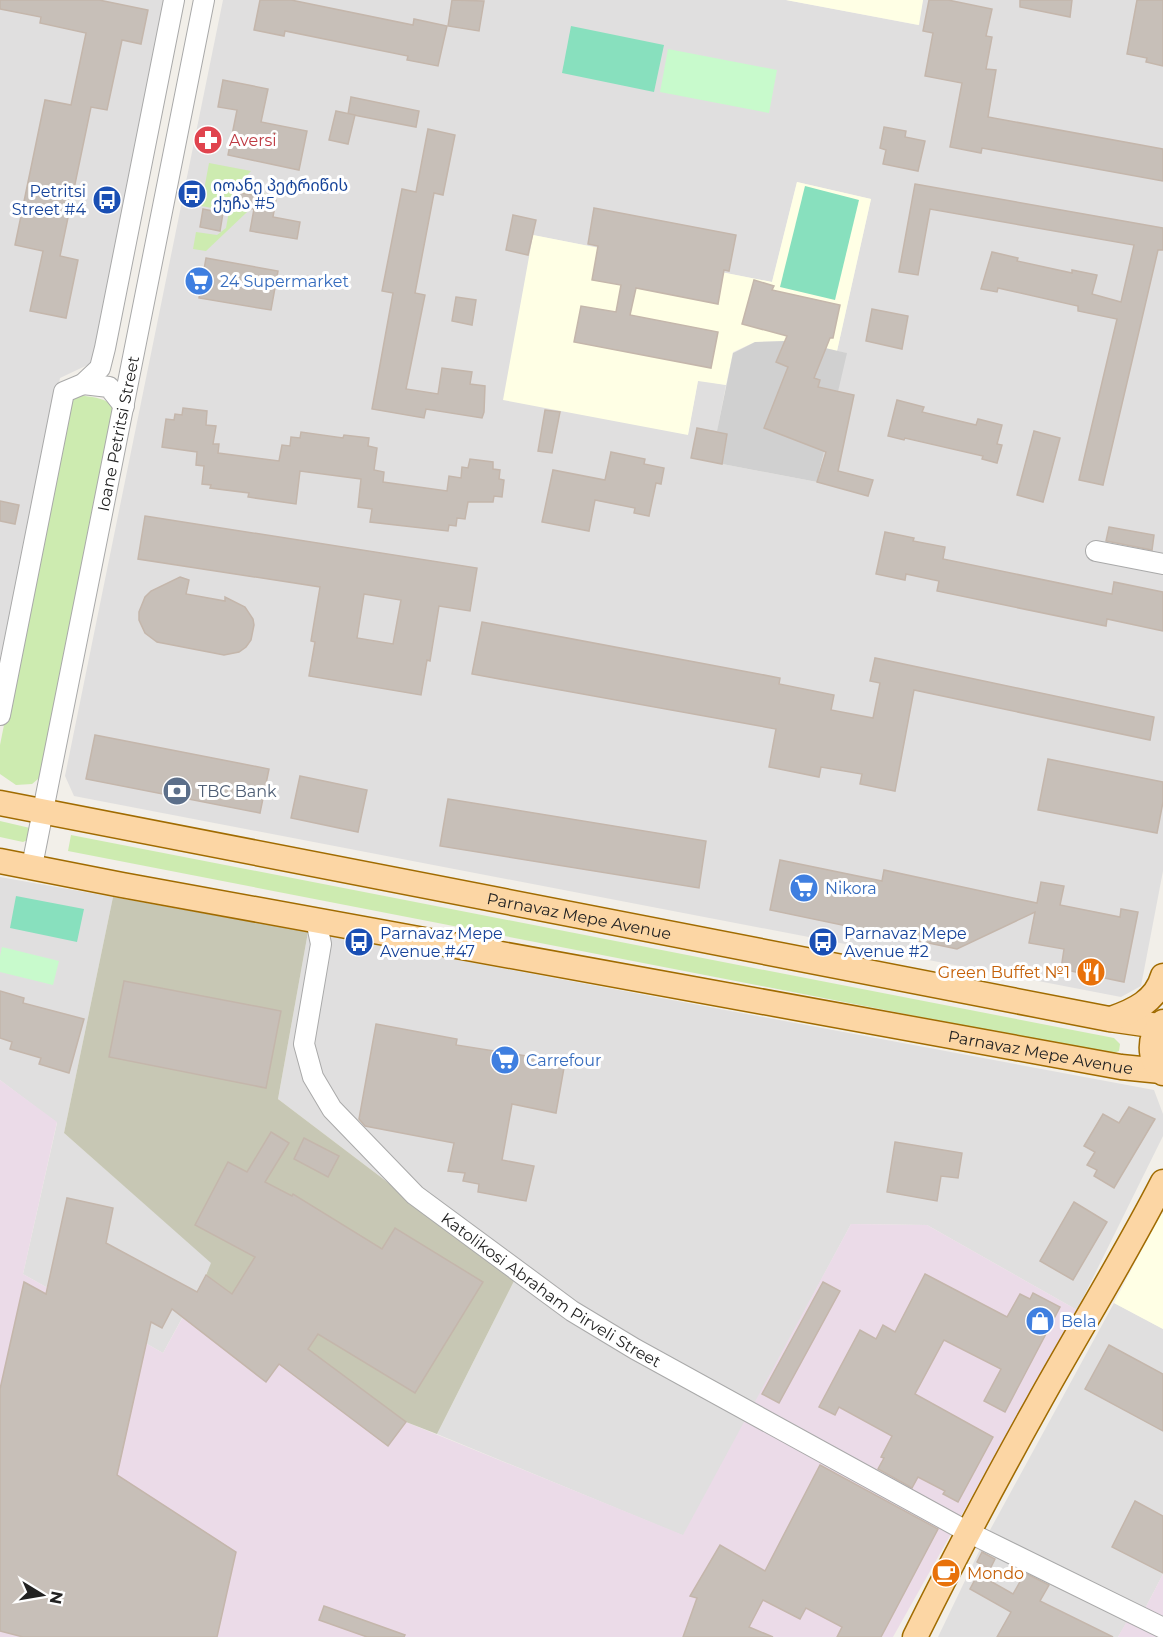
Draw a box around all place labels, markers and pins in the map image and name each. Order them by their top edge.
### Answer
pharmacy icon: Aversi [192,124,224,156]
place label: Aversi [229,131,277,150]
place label: იოანე პეტრიწის ქუჩა #5 [213,176,348,213]
bus stop icon: იოანე პეტრიწის ქუჩა #5 [176,178,208,210]
place label: Petritsi Street #4 [12,182,86,219]
bus stop icon: Petritsi Street #4 [91,184,123,216]
supermarket icon: 24 Supermarket [183,265,215,297]
place label: 24 Supermarket [220,272,349,291]
bank icon: TBC Bank [161,775,193,807]
place label: TBC Bank [198,782,277,801]
supermarket icon: Nikora [788,872,820,904]
place label: Nikora [825,879,877,898]
place label: Parnavaz Mepe Avenue #47 [380,924,503,961]
place label: Parnavaz Mepe Avenue #2 [844,924,967,961]
bus stop icon: Parnavaz Mepe Avenue #47 [343,926,375,958]
bus stop icon: Parnavaz Mepe Avenue #2 [807,926,839,958]
restaurant icon: Green Buffet №1 [1075,956,1107,988]
place label: Green Buffet №1 [938,963,1070,982]
supermarket icon: Carrefour [489,1044,521,1076]
place label: Carrefour [526,1051,601,1070]
shop icon: Bela [1024,1305,1056,1337]
place label: Bela [1061,1312,1096,1331]
cafe icon: Mondo [930,1557,962,1589]
place label: Mondo [967,1564,1024,1583]

